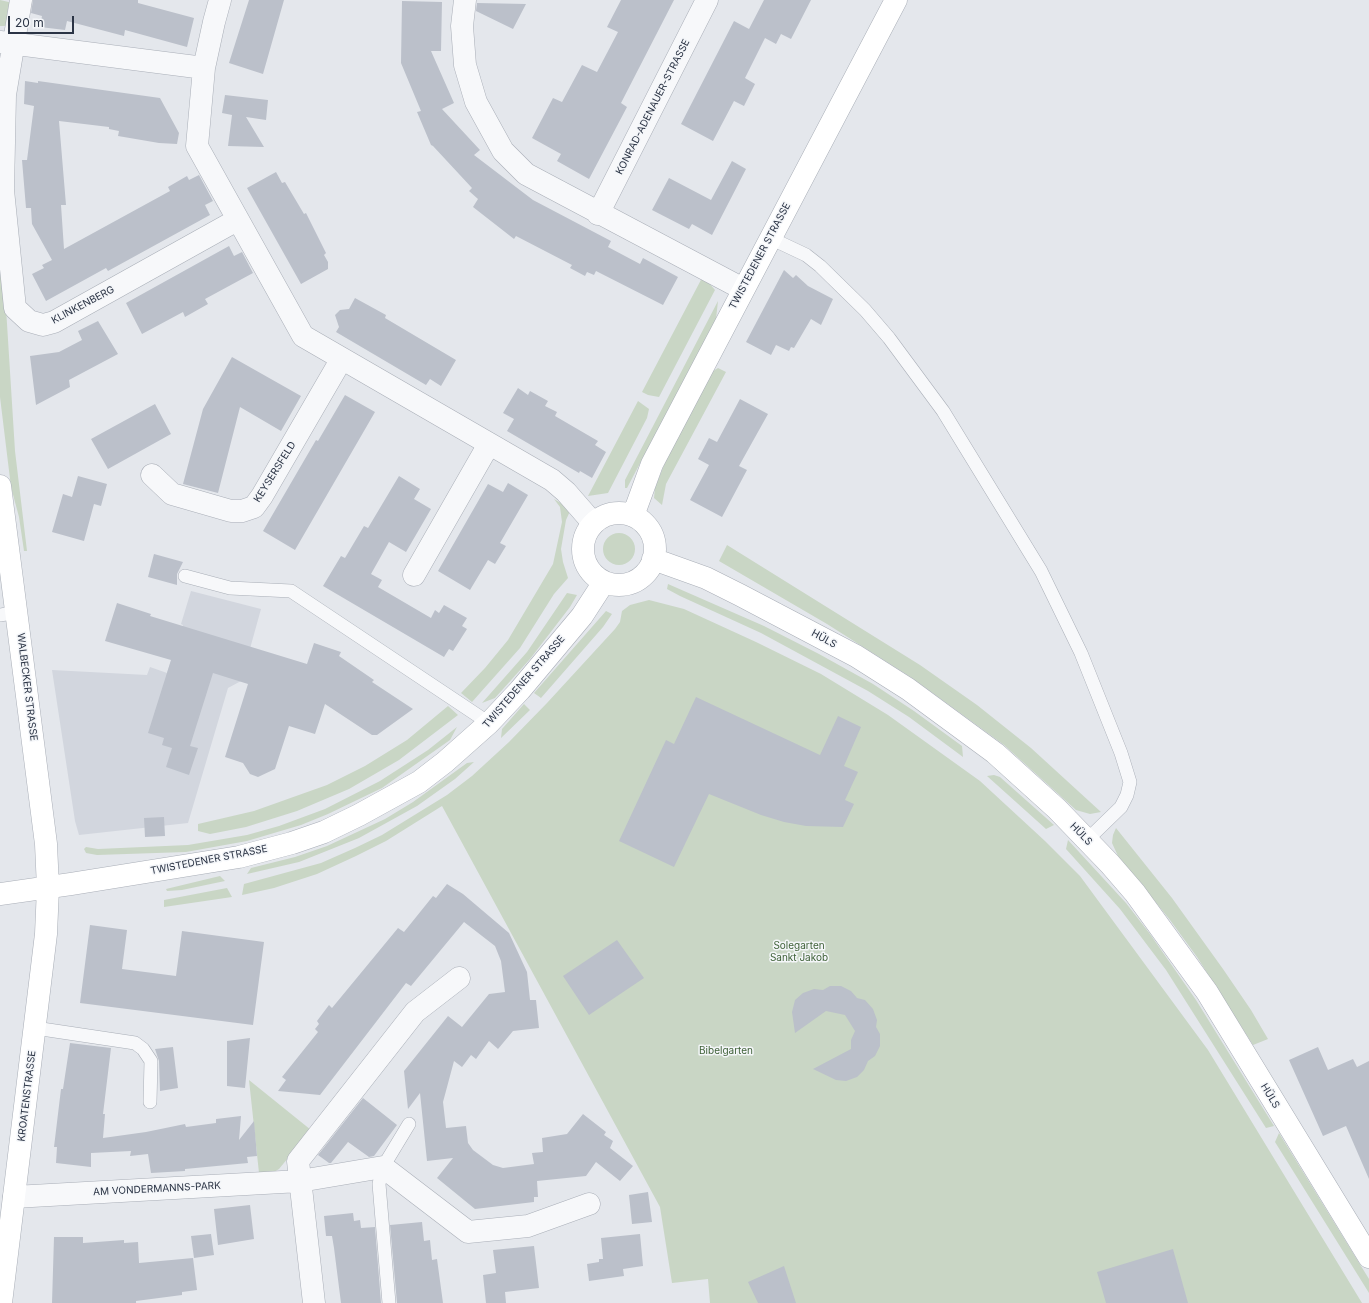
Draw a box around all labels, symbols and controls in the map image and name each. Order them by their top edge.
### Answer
scale bar [10,8,76,34]
text: 20 m [15,15,44,30]
street label: KONRAD-ADENAUER-STRASSE [614,37,692,177]
street label: TWISTEDENER STRASSE [727,201,793,311]
street label: KLINKENBERG [50,283,116,327]
street label: KEYSERSFELD [251,439,299,505]
street label: HÜLS [809,627,839,651]
street label: WALBECKER STRASSE [14,632,40,742]
street label: TWISTEDENER STRASSE [480,633,568,731]
street label: HÜLS [1067,820,1095,848]
street label: TWISTEDENER STRASSE [149,843,269,877]
park label: Solegarten Sankt Jakob [770,940,828,964]
park label: Bibelgarten [699,1045,753,1057]
street label: KROATENSTRASSE [15,1050,39,1142]
street label: HÜLS [1258,1081,1282,1111]
street label: AM VONDERMANNS-PARK [93,1180,221,1198]

